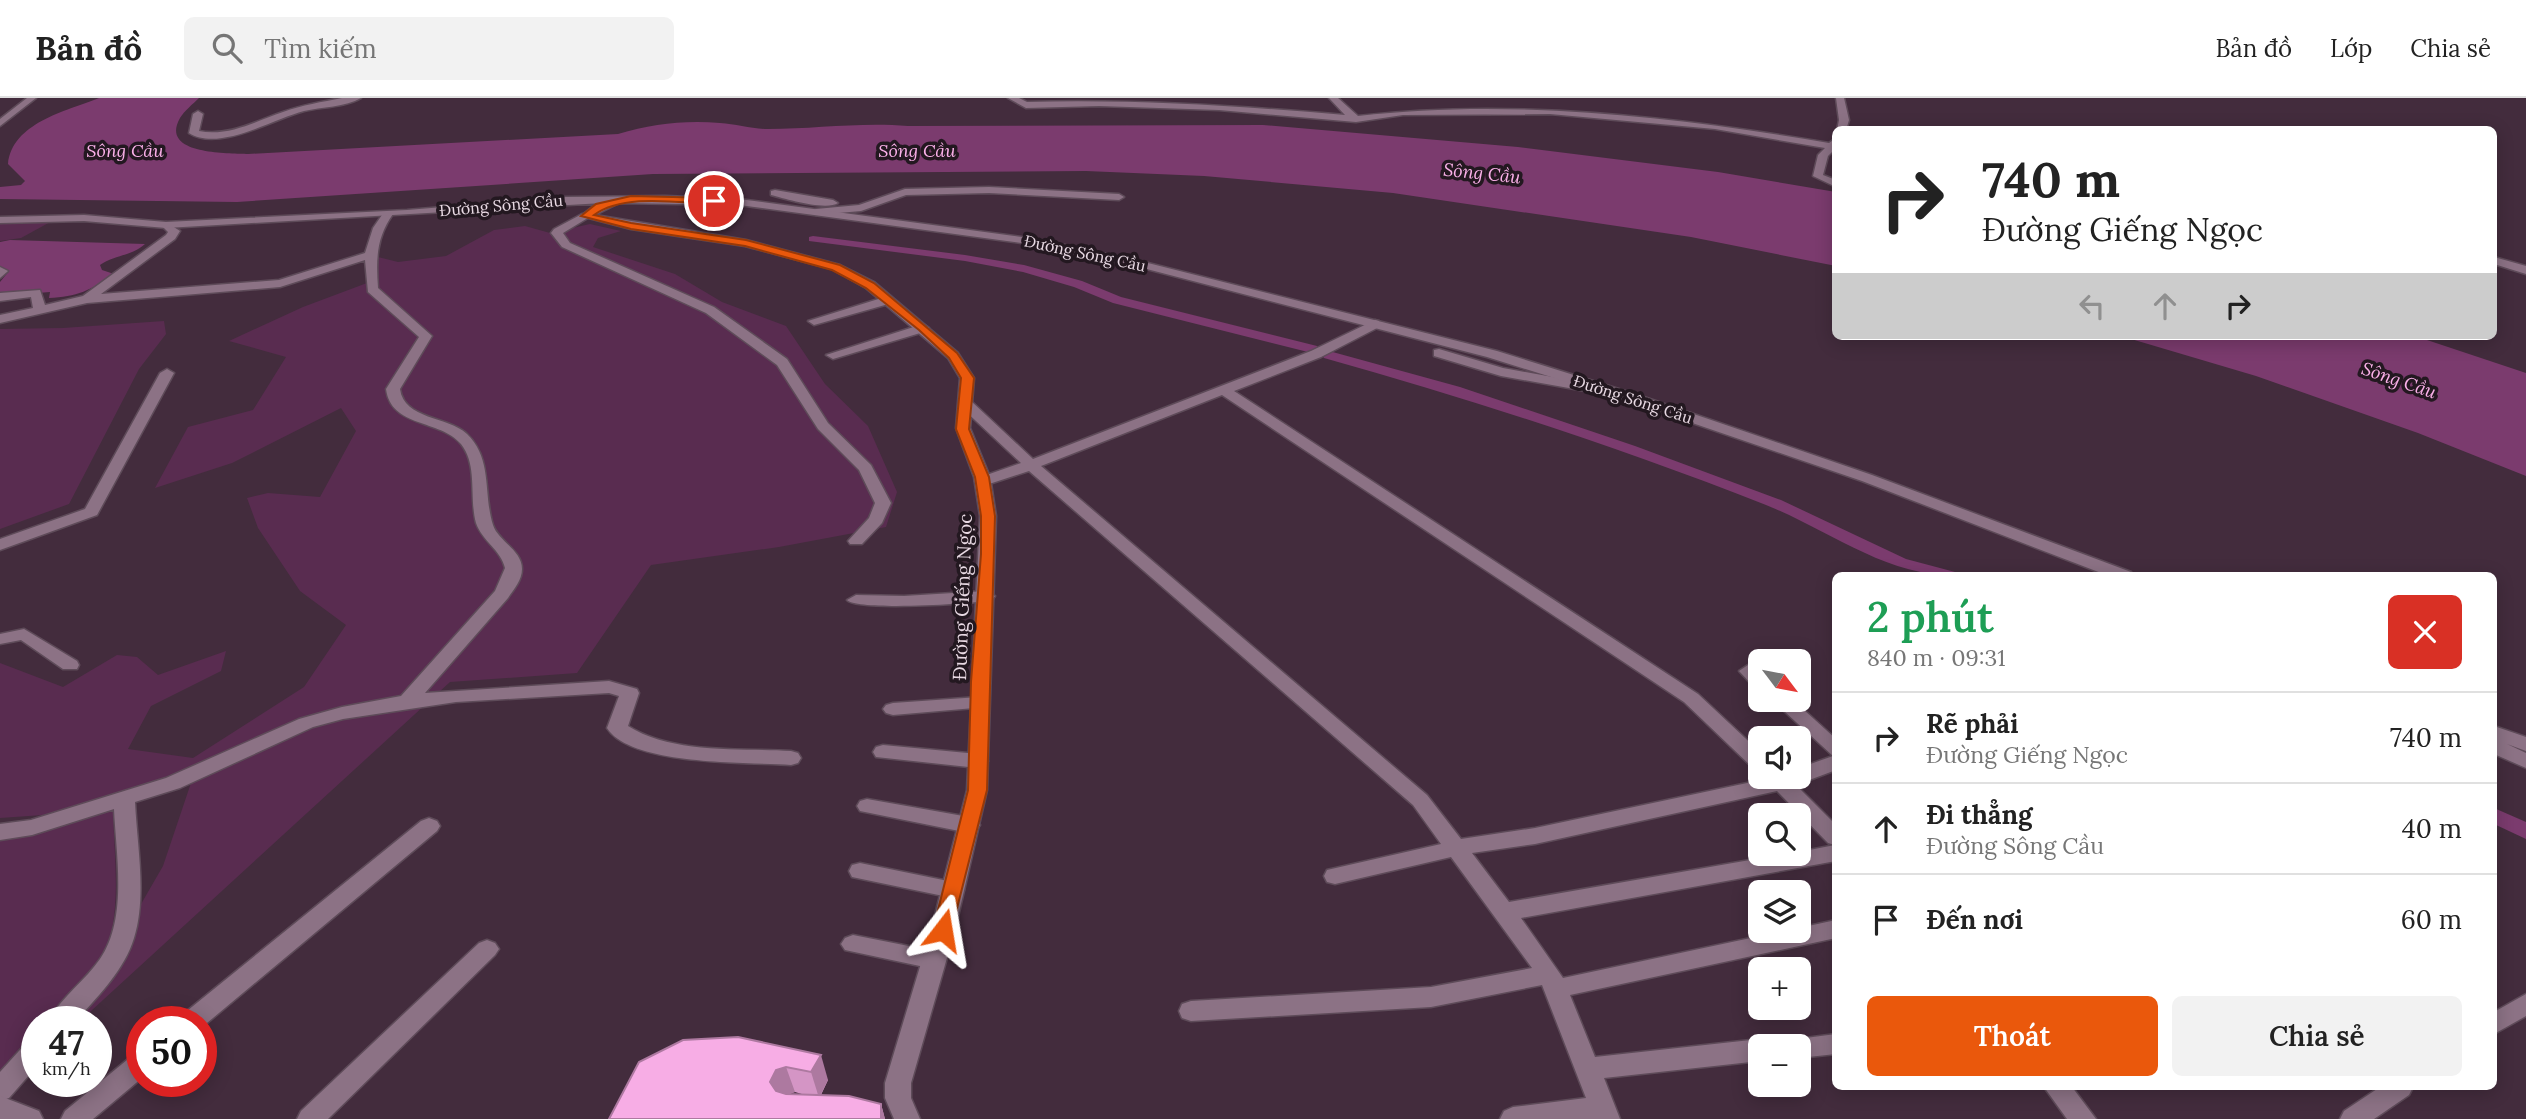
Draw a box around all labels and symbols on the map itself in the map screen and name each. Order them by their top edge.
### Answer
water label: Sông Cầu [86,139,164,162]
water label: Sông Cầu [878,139,956,162]
water label: Sông Cầu [1442,158,1522,189]
pin [684,171,744,231]
street label: Đường Sông Cầu [438,190,564,220]
street label: Đường Sông Cầu [1022,230,1148,276]
water label: Sông Cầu [2359,356,2440,404]
street label: Đường Sông Cầu [1571,370,1695,428]
street label: Đường Giếng Ngọc [947,513,977,681]
north arrow [1748,649,1811,712]
position arrow [906,893,980,967]
speed limit sign: 50 [126,1006,217,1097]

